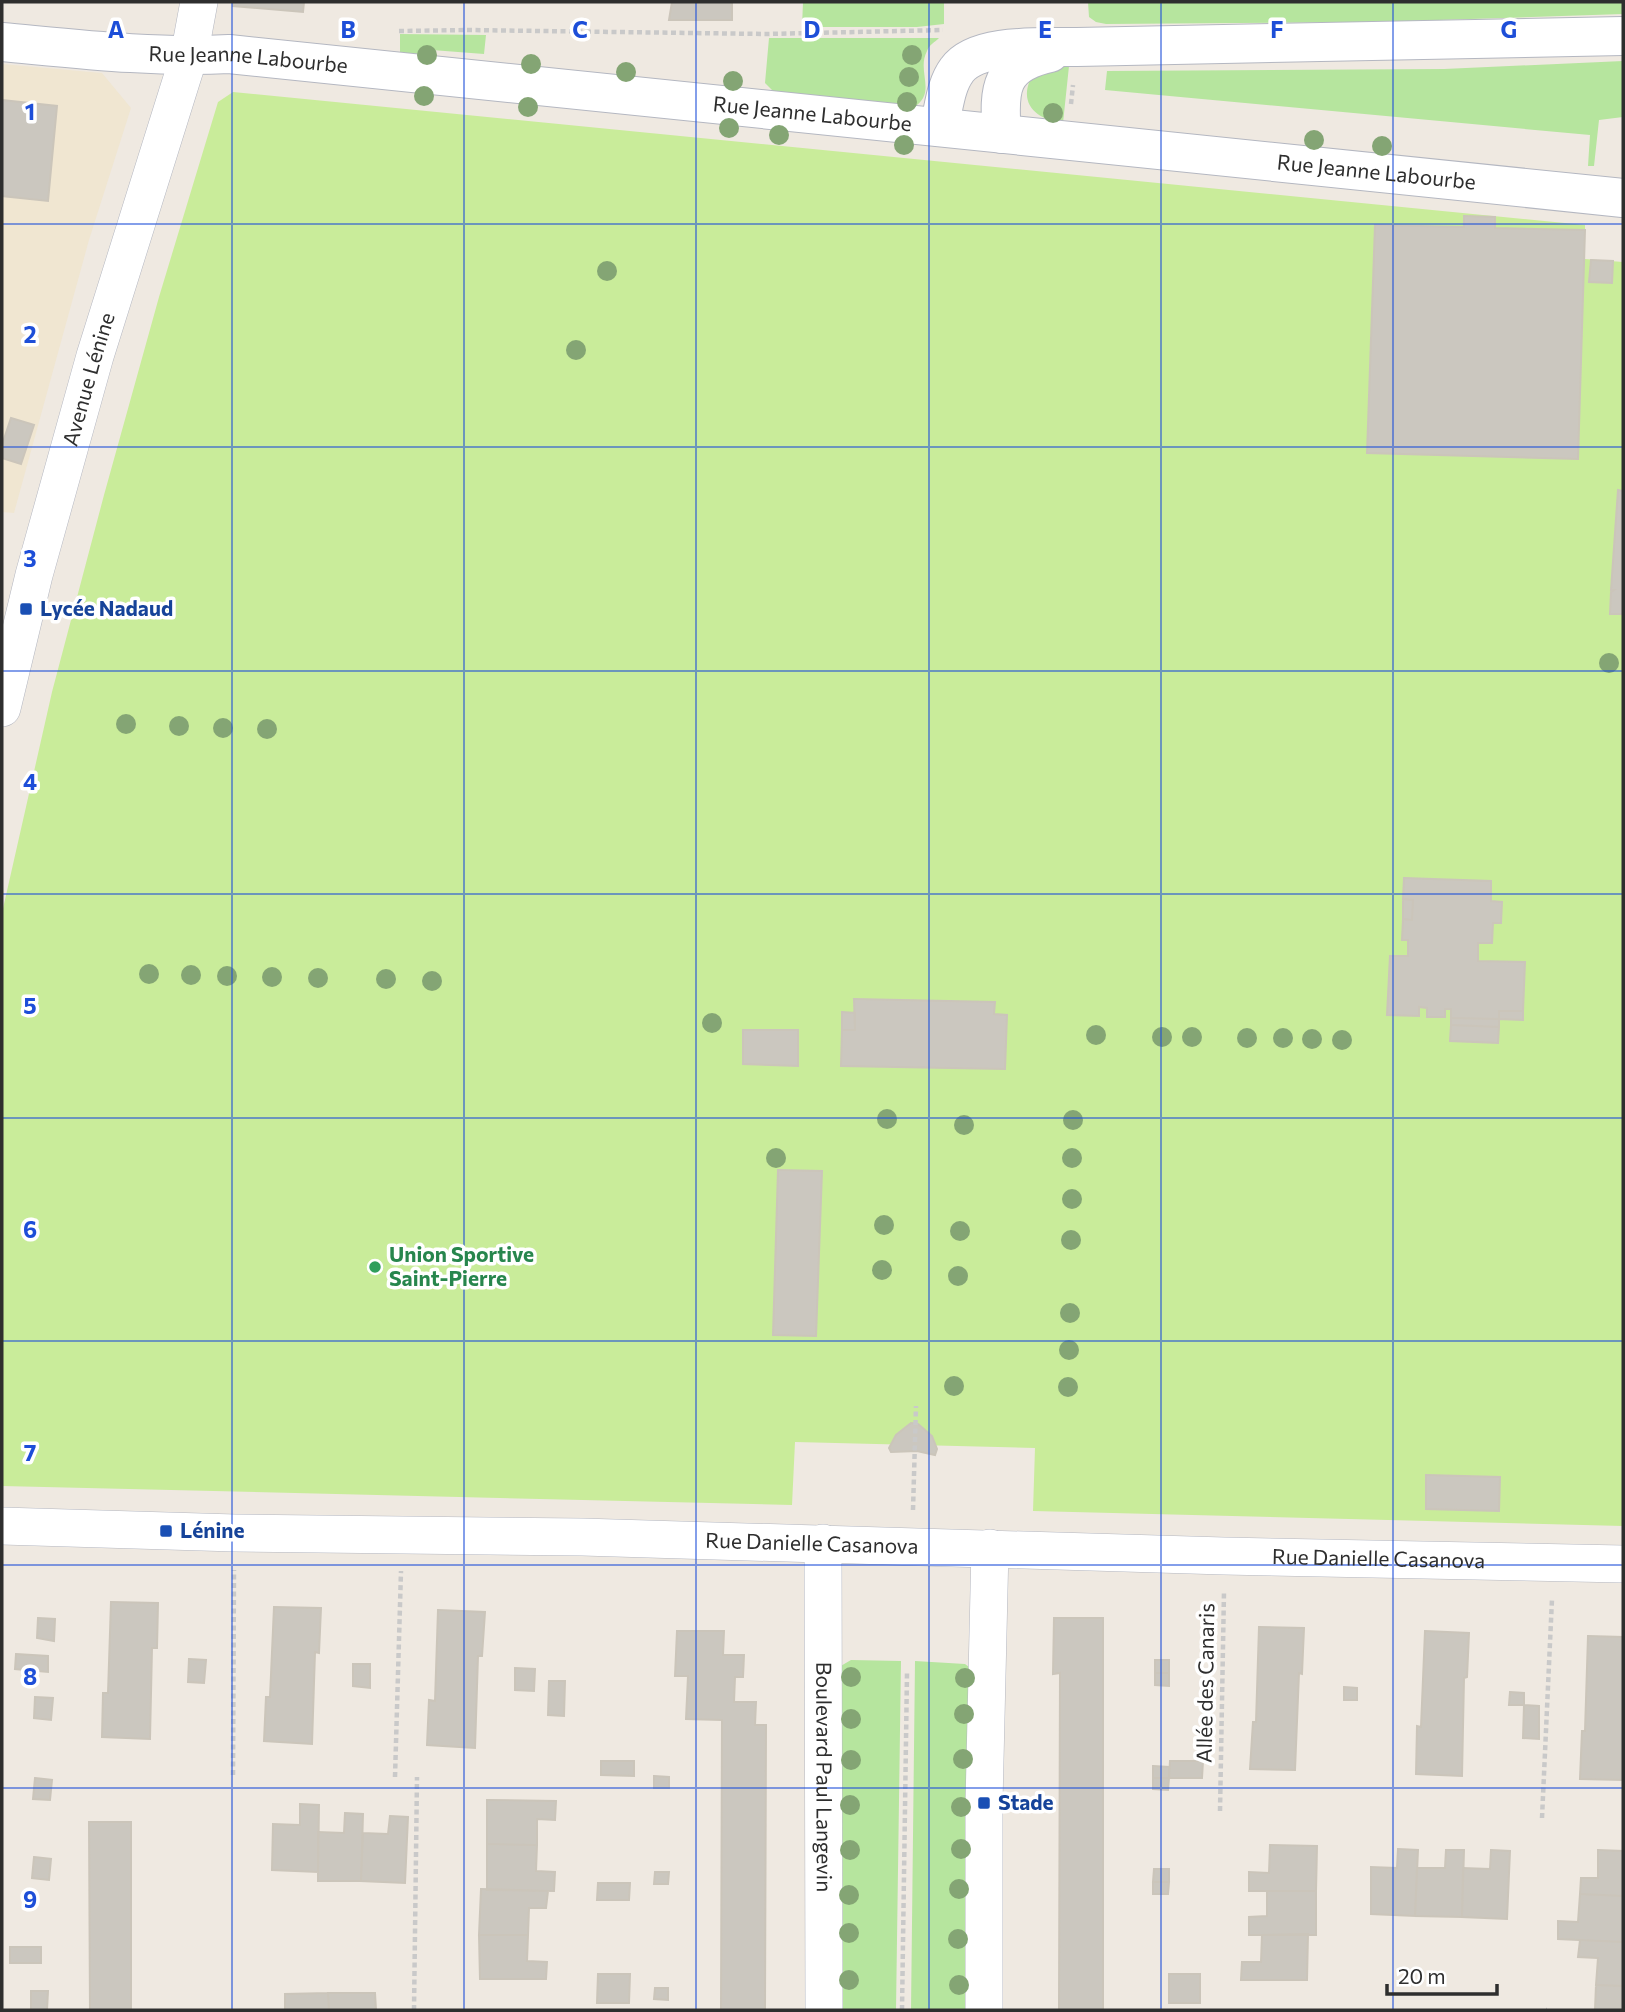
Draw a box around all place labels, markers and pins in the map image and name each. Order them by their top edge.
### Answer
place label: Lycée Nadaud [40,595,173,620]
marker: Lycée Nadaud [18,601,34,617]
place label: Union Sportive Saint-Pierre [389,1241,534,1290]
marker: Union Sportive Saint-Pierre [367,1259,383,1275]
place label: Lénine [180,1517,244,1542]
marker: Lénine [158,1523,174,1539]
place label: Stade [998,1789,1054,1814]
marker: Stade [976,1795,992,1811]

